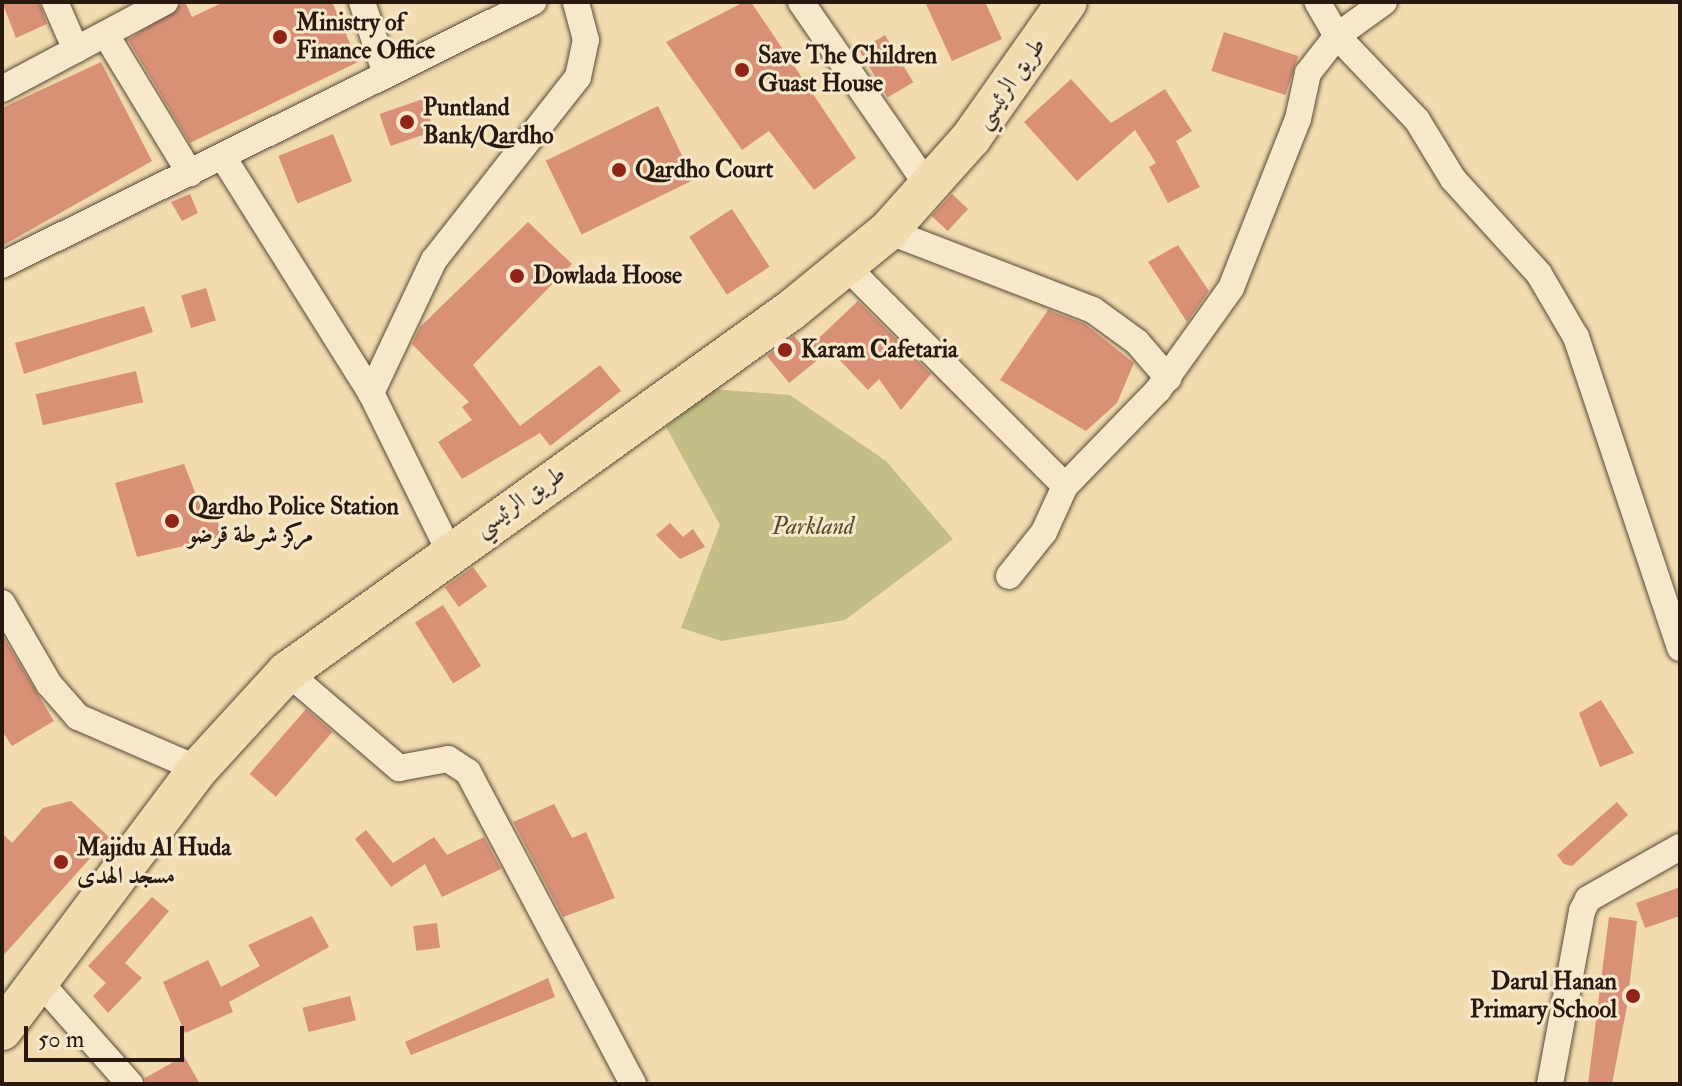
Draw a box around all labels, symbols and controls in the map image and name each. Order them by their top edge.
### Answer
place label: Ministry of Finance Office [296,9,435,65]
marker: Ministry of Finance Office [271,28,289,46]
street label: طريق الرئيسي [968,32,1052,134]
place label: Save The Children Guast House [758,42,937,98]
marker: Save The Children Guast House [733,61,751,79]
place label: Puntland Bank/Qardho [423,94,554,150]
marker: Puntland Bank/Qardho [398,113,416,131]
place label: Qardho Court [635,156,773,184]
marker: Qardho Court [610,161,628,179]
place label: Dowlada Hoose [533,262,682,290]
marker: Dowlada Hoose [508,267,526,285]
place label: Karam Cafetaria [801,336,958,364]
marker: Karam Cafetaria [776,341,794,359]
street label: طريق الرئيسي [469,459,571,543]
place label: Qardho Police Station مركز شرطة قرضو [188,493,399,549]
marker: Qardho Police Station مركز شرطة قرضو [163,512,181,530]
park label: Parkland [772,513,854,541]
place label: Majidu Al Huda مسجد الهدى [77,834,231,890]
marker: Majidu Al Huda مسجد الهدى [52,853,70,871]
place label: Darul Hanan Primary School [1470,968,1617,1024]
marker: Darul Hanan Primary School [1624,987,1642,1005]
scale bar [28,1010,188,1060]
text: 50 m [38,1024,84,1055]

